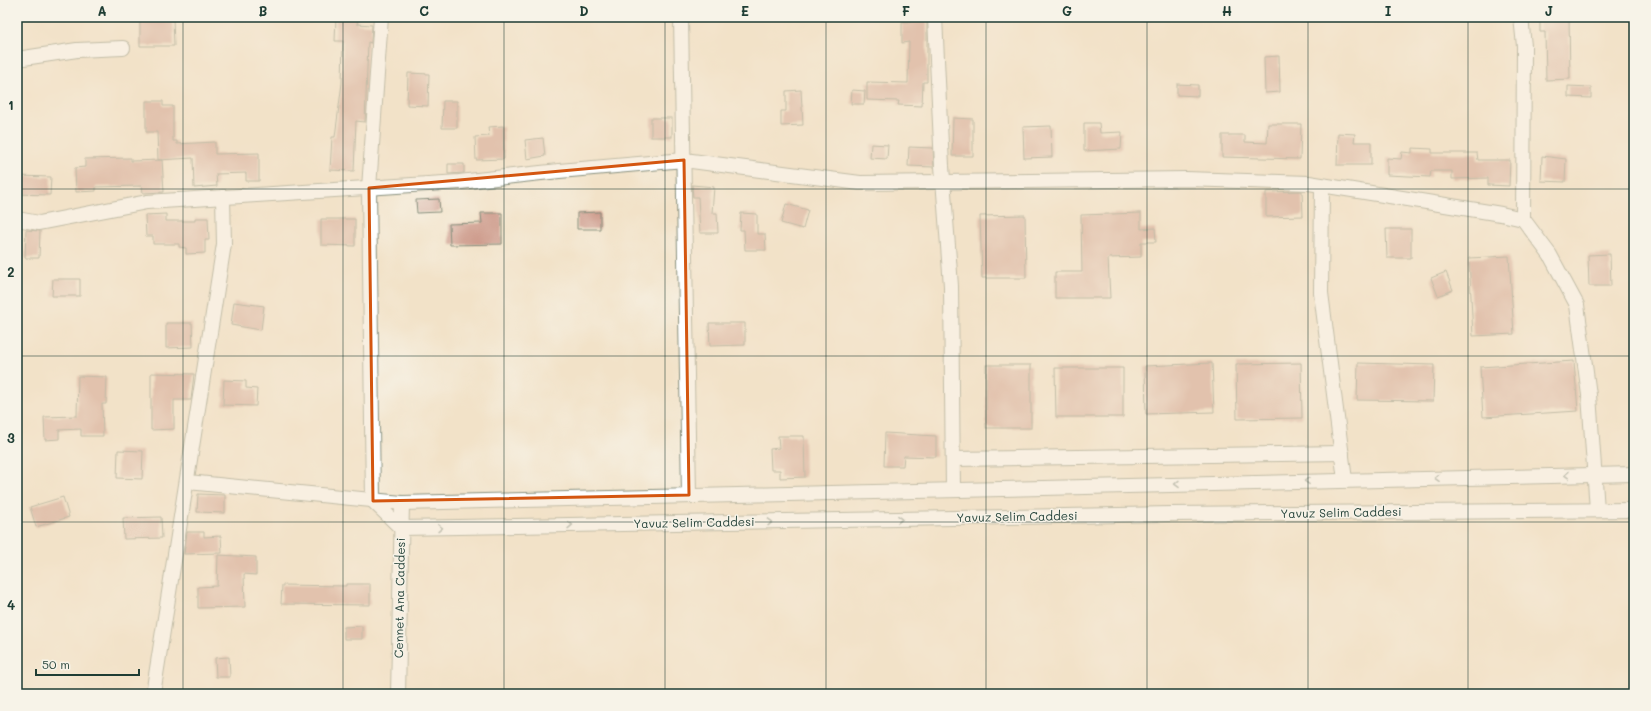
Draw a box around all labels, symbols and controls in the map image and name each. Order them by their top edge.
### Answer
text: A [97,2,107,19]
text: B [259,2,268,19]
text: C [419,2,429,19]
text: D [579,2,589,19]
text: E [741,2,749,19]
text: F [902,2,910,19]
text: G [1062,2,1072,19]
text: H [1222,2,1232,19]
text: I [1385,2,1392,19]
text: J [1545,2,1553,19]
text: 1 [8,96,14,113]
text: 2 [7,263,15,280]
text: 3 [7,429,15,446]
one-way arrow [1564,471,1570,479]
one-way arrow [1434,474,1440,482]
one-way arrow [1304,477,1310,485]
one-way arrow [1174,480,1180,488]
street label: Yavuz Selim Caddesi [1280,503,1402,521]
street label: Yavuz Selim Caddesi [956,507,1078,525]
street label: Yavuz Selim Caddesi [633,513,755,531]
one-way arrow [897,515,903,523]
one-way arrow [767,518,773,526]
one-way arrow [567,521,573,529]
one-way arrow [437,524,443,532]
street label: Cennet Ana Caddesi [390,538,408,658]
text: 4 [7,596,15,613]
scale bar [36,651,139,677]
text: 50 m [42,656,70,672]

